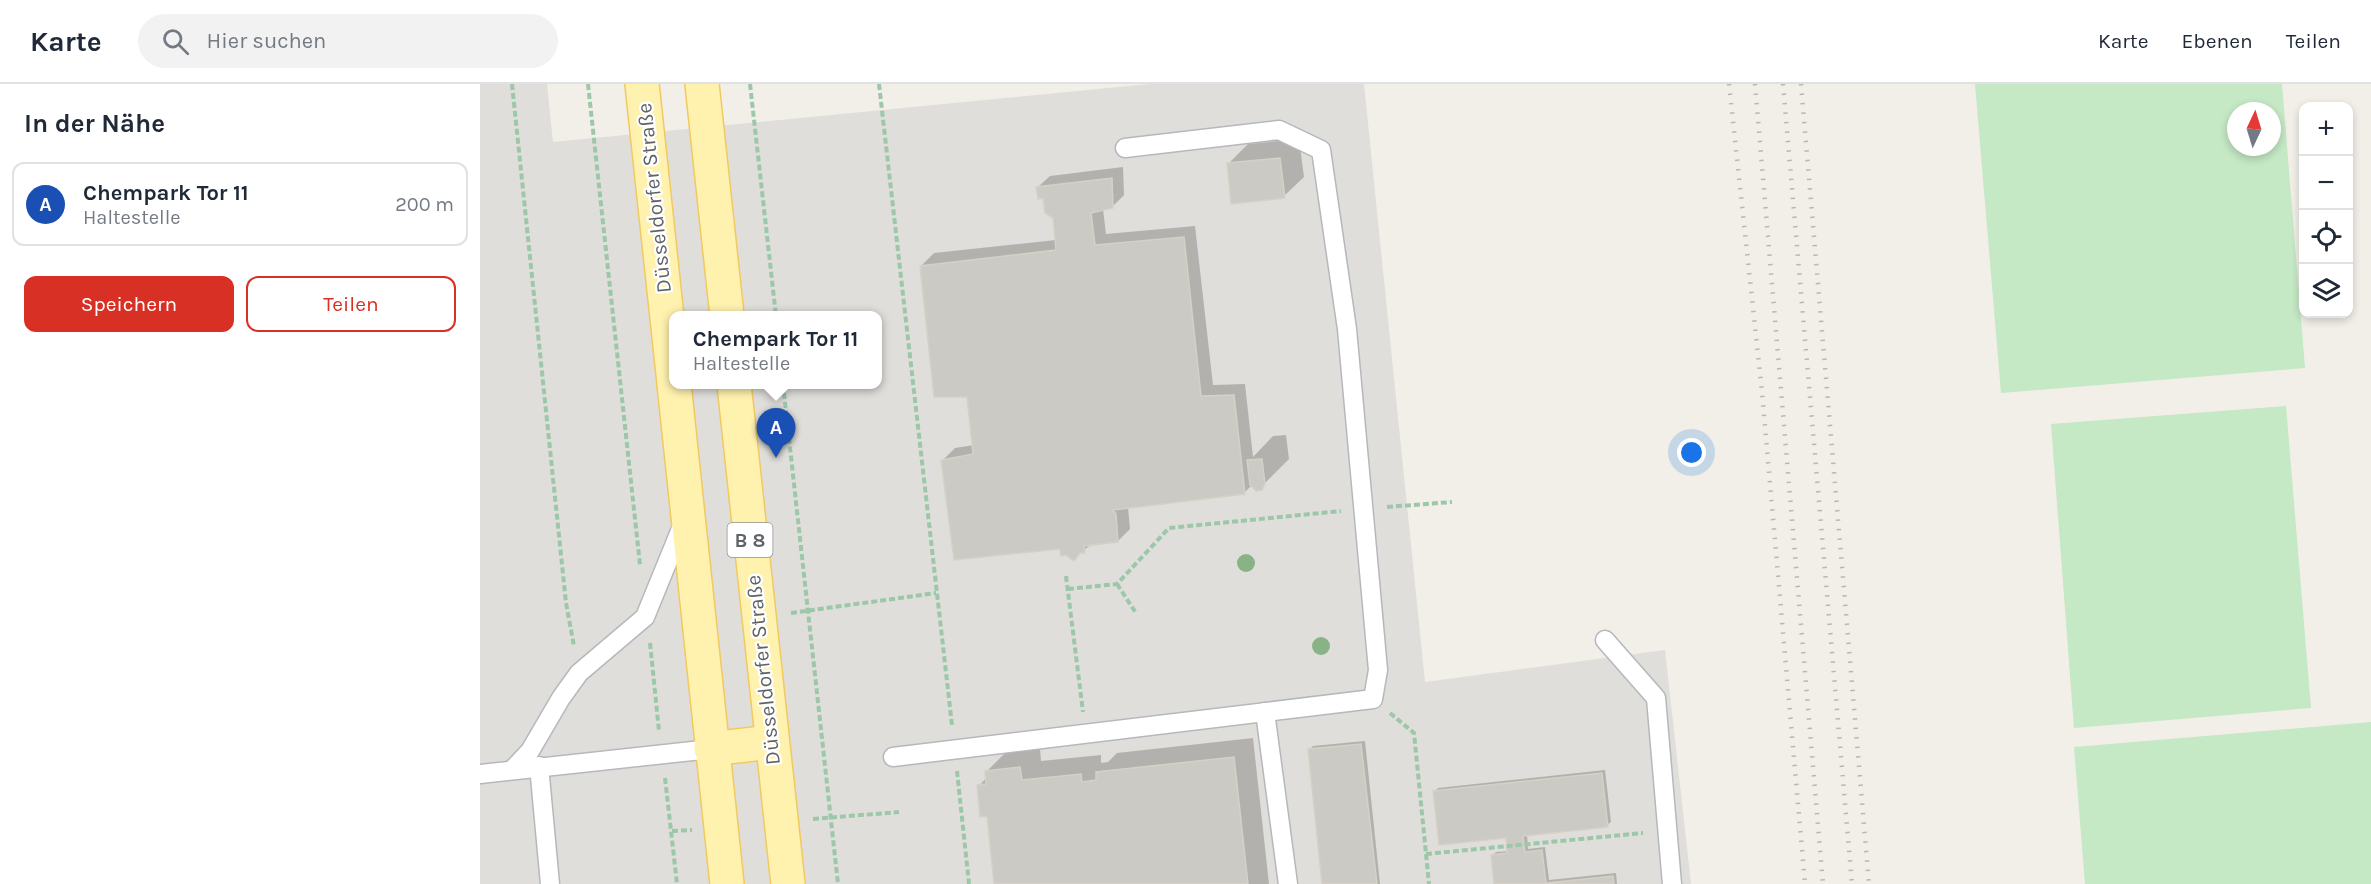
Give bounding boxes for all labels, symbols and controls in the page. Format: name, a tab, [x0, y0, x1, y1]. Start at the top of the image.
search box	[138, 14, 558, 68]
text: Karte	[30, 25, 102, 58]
icon: search	[159, 25, 192, 58]
text: Hier suchen	[207, 28, 326, 54]
text: Karte	[2098, 29, 2149, 53]
text: Ebenen	[2182, 29, 2253, 53]
text: Teilen	[2286, 29, 2341, 53]
street label: Düsseldorfer Straße	[632, 102, 676, 294]
north arrow	[2227, 102, 2281, 156]
map controls	[2299, 102, 2353, 318]
button: +	[2299, 102, 2353, 156]
text: In der Nähe	[24, 108, 165, 139]
button: −	[2299, 156, 2353, 210]
text: Chempark Tor 11	[83, 180, 249, 206]
text: A	[39, 193, 52, 216]
text: 200 m	[395, 193, 454, 216]
text: Haltestelle	[83, 206, 181, 229]
button: locate	[2299, 210, 2353, 264]
button: layers	[2299, 264, 2353, 318]
button: Speichern	[24, 276, 234, 332]
button: Teilen	[246, 276, 456, 332]
popup	[669, 311, 882, 389]
text: Chempark Tor 11	[693, 326, 858, 352]
text: Haltestelle	[693, 352, 790, 375]
pin: A	[756, 408, 796, 458]
your location	[1677, 438, 1706, 467]
road number: B 8	[728, 523, 772, 557]
street label: Düsseldorfer Straße	[741, 574, 785, 766]

